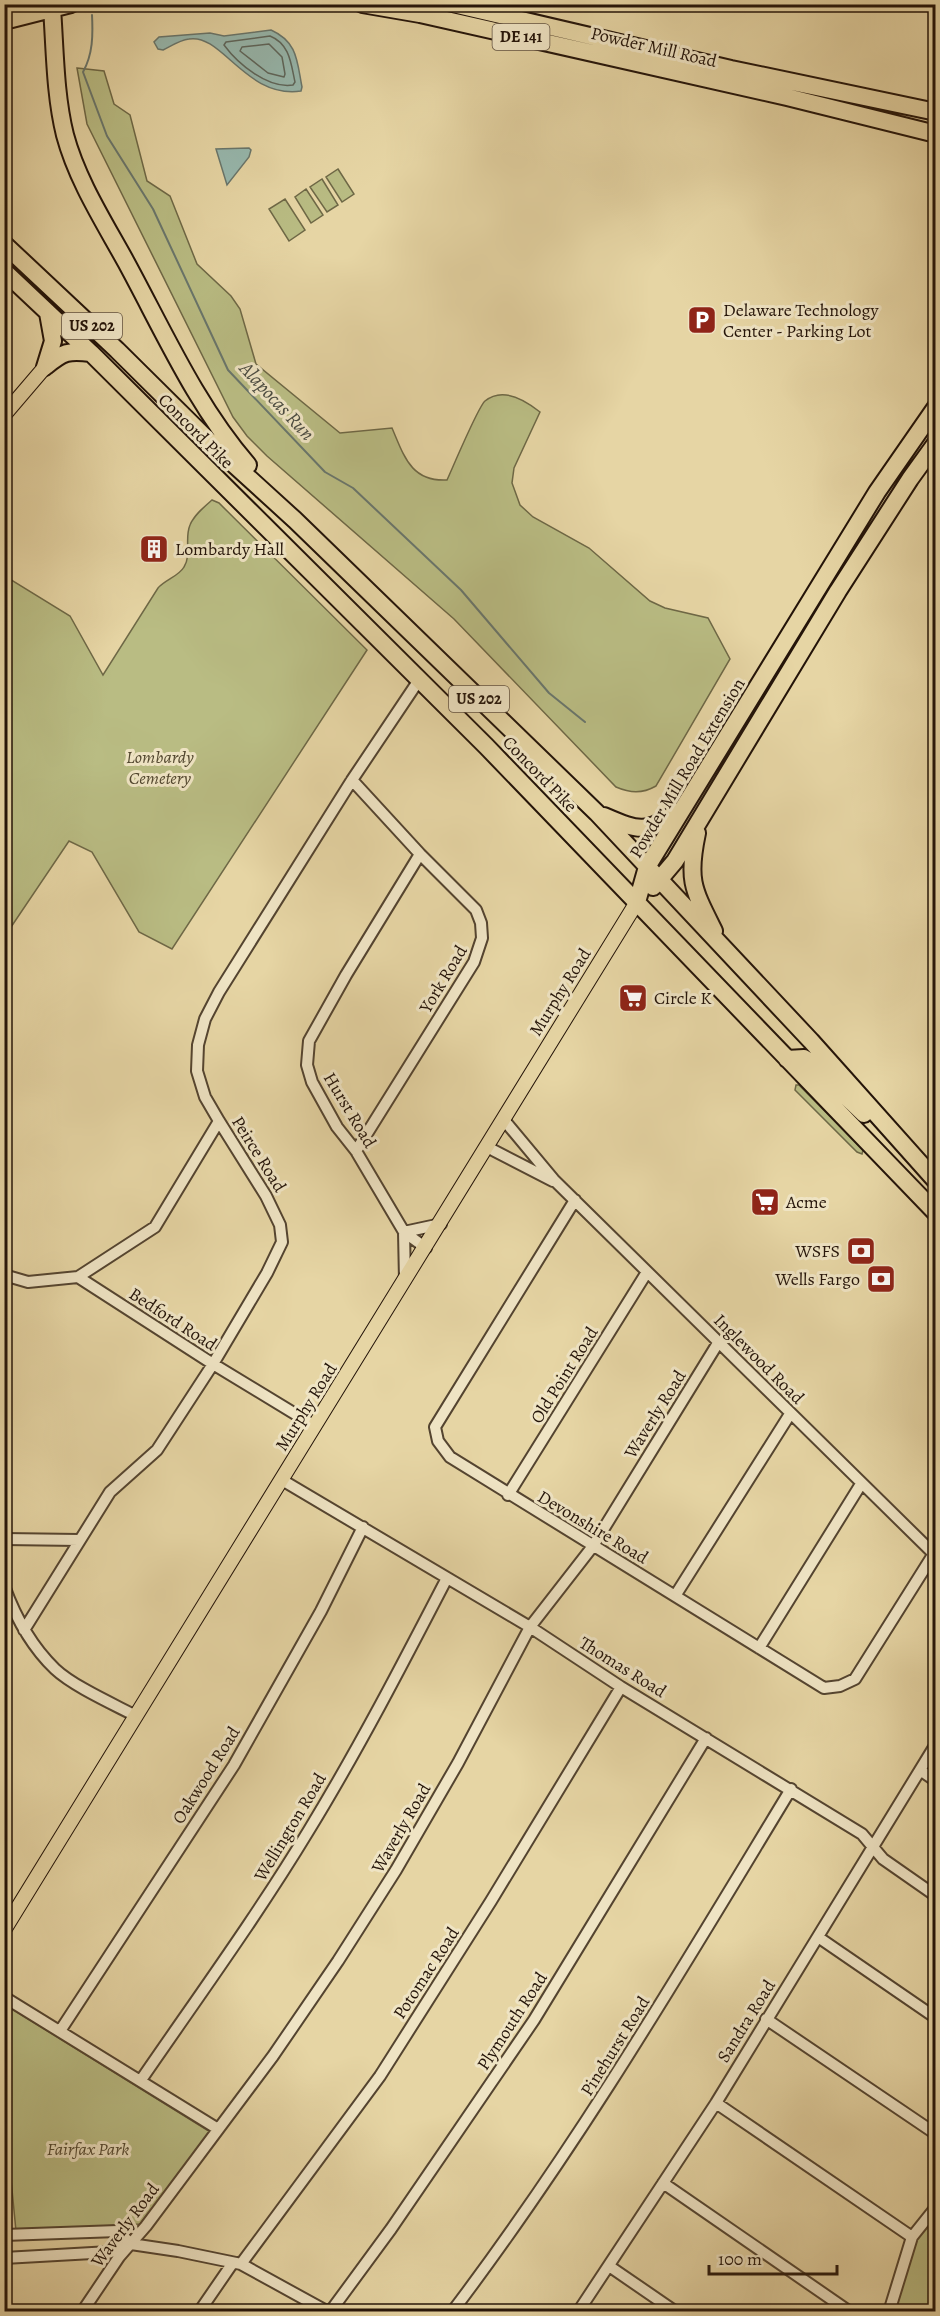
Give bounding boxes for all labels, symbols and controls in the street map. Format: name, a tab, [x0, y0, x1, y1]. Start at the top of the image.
street label: Powder Mill Road	[589, 21, 720, 73]
road number: DE 141	[492, 24, 550, 50]
place label: Delaware Technology Center - Parking Lot	[723, 298, 880, 343]
parking icon: Delaware Technology Center - Parking Lot	[686, 304, 718, 336]
road number: US 202	[62, 313, 122, 339]
water label: Alapocas Run	[233, 355, 321, 447]
street label: Concord Pike	[153, 388, 239, 474]
building icon: Lombardy Hall	[138, 533, 170, 565]
place label: Lombardy Hall	[175, 537, 285, 561]
street label: Powder Mill Road Extension	[624, 673, 750, 863]
road number: US 202	[449, 686, 509, 712]
street label: Concord Pike	[498, 731, 582, 817]
park label: Lombardy Cemetery	[126, 745, 194, 790]
street label: York Road	[413, 940, 473, 1018]
street label: Murphy Road	[523, 943, 597, 1040]
supermarket icon: Circle K	[617, 982, 649, 1014]
place label: Circle K	[654, 986, 712, 1010]
street label: Hurst Road	[318, 1068, 382, 1153]
street label: Peirce Road	[226, 1111, 292, 1197]
supermarket icon: Acme	[749, 1186, 781, 1218]
place label: Acme	[785, 1190, 827, 1214]
bank icon: WSFS	[845, 1235, 877, 1267]
place label: WSFS	[794, 1239, 840, 1263]
bank icon: Wells Fargo	[865, 1263, 897, 1295]
place label: Wells Fargo	[774, 1267, 860, 1291]
street label: Bedford Road	[124, 1282, 222, 1357]
street label: Inglewood Road	[709, 1309, 810, 1410]
street label: Old Point Road	[525, 1322, 604, 1428]
street label: Murphy Road	[269, 1358, 343, 1455]
street label: Waverly Road	[618, 1365, 692, 1463]
street label: Devonshire Road	[533, 1485, 653, 1570]
street label: Thomas Road	[575, 1631, 671, 1703]
street label: Oakwood Road	[166, 1721, 246, 1828]
street label: Wellington Road	[248, 1768, 332, 1886]
street label: Waverly Road	[365, 1779, 436, 1878]
street label: Potomac Road	[387, 1922, 465, 2024]
street label: Plymouth Road	[471, 1967, 553, 2075]
street label: Sandra Road	[711, 1975, 781, 2067]
street label: Pinehurst Road	[575, 1991, 655, 2100]
park label: Fairfax Park	[47, 2137, 129, 2161]
street label: Waverly Road	[85, 2178, 165, 2273]
scale bar	[709, 2238, 836, 2276]
text: 100 m	[718, 2247, 762, 2271]

